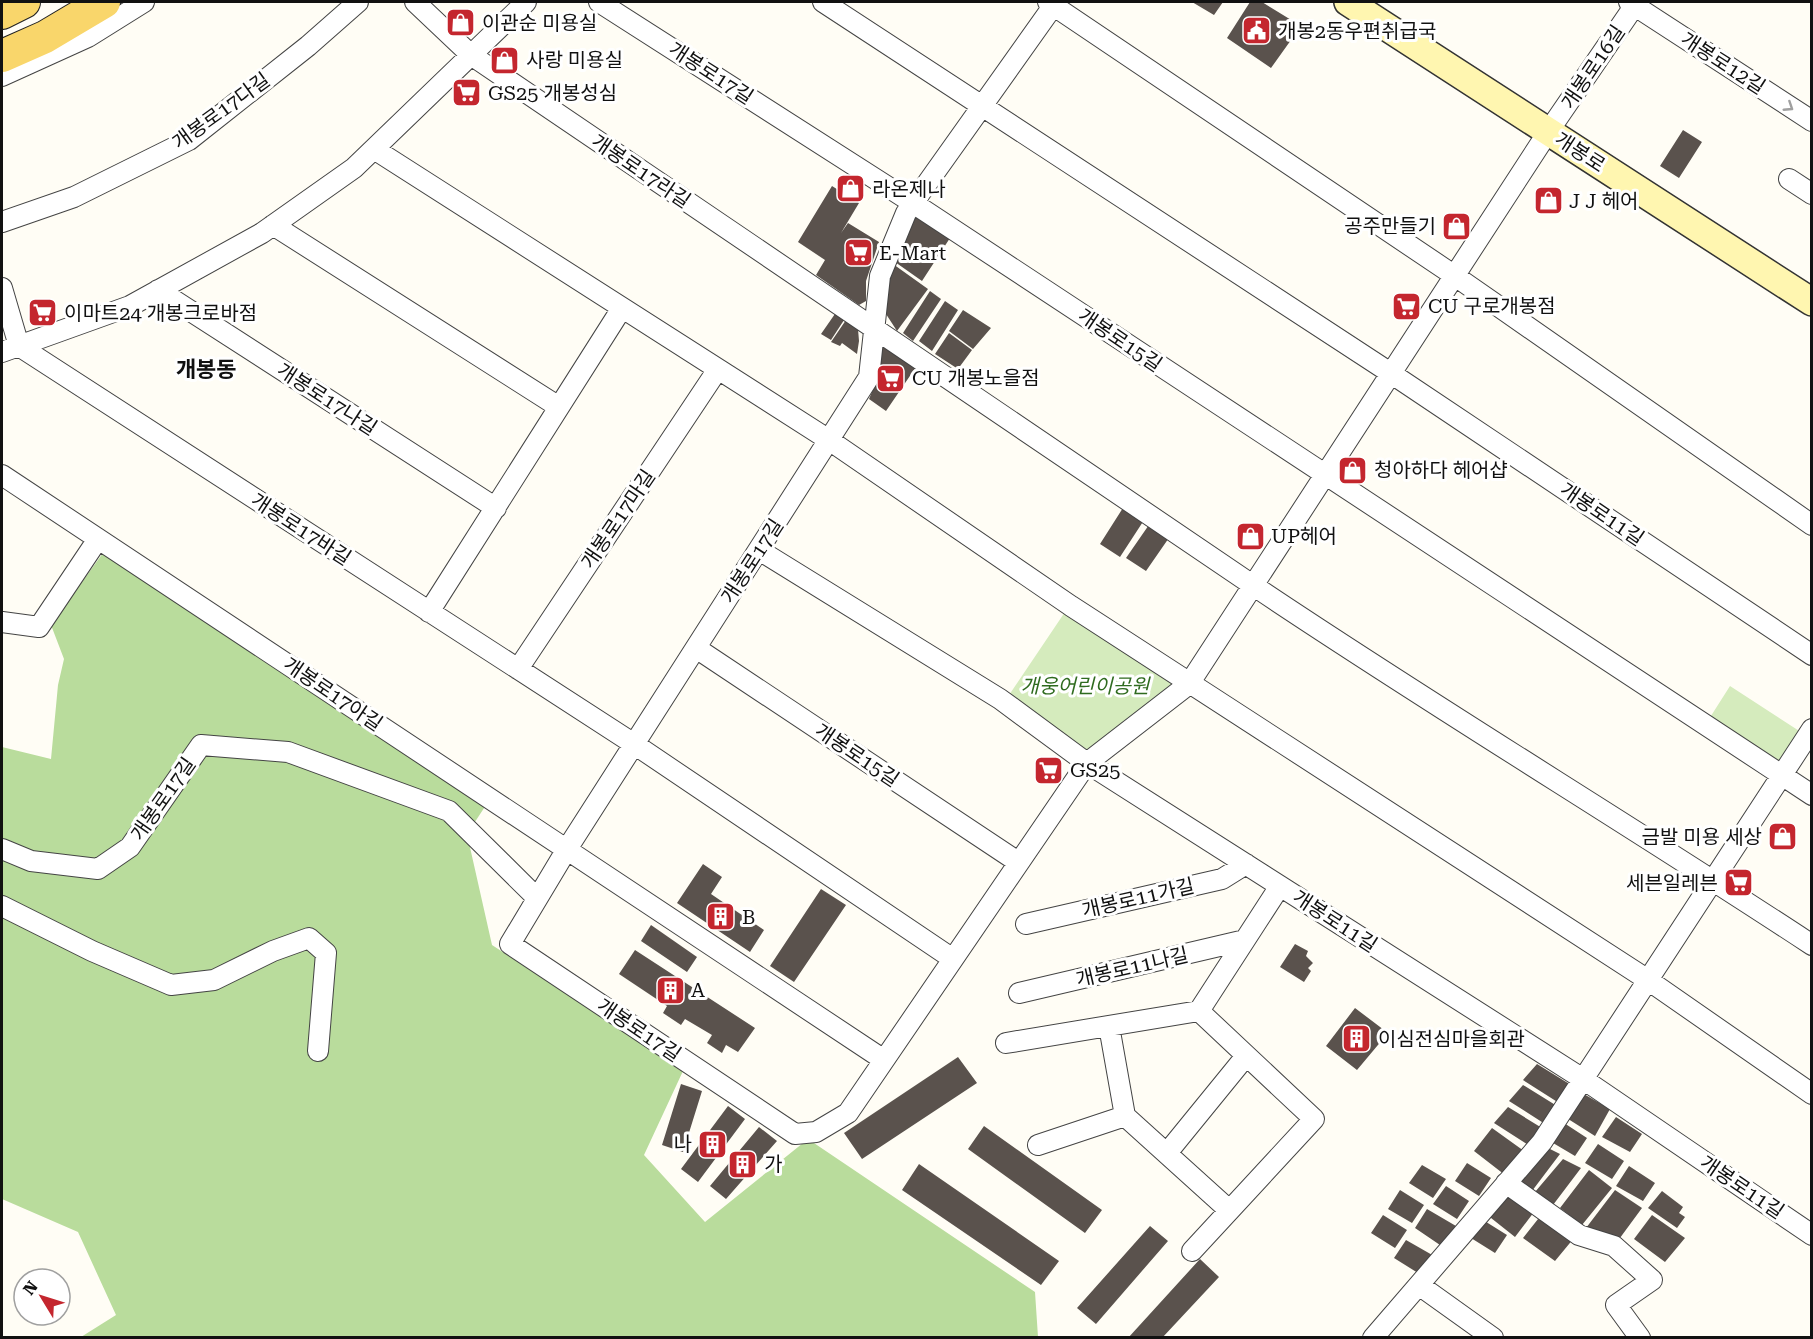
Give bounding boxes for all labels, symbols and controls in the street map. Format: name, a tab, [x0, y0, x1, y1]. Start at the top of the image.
shop icon: 이관순 미용실	[445, 7, 477, 39]
place label: 이관순 미용실	[482, 11, 597, 35]
public building icon: 개봉2동우편취급국	[1241, 15, 1273, 47]
place label: 개봉2동우편취급국	[1278, 19, 1436, 43]
street label: 개봉로16길	[1556, 20, 1630, 114]
street label: 개봉로12길	[1676, 27, 1770, 99]
street label: 개봉로17길	[664, 37, 758, 109]
shop icon: 사랑 미용실	[489, 44, 521, 76]
place label: 사랑 미용실	[526, 48, 623, 72]
street label: 개봉로17다길	[168, 68, 274, 154]
supermarket icon: GS25 개봉성심	[451, 77, 483, 109]
place label: GS25 개봉성심	[488, 81, 617, 105]
one-way arrow	[1783, 99, 1793, 111]
street label: 개봉로	[1550, 127, 1610, 177]
street label: 개봉로17라길	[587, 129, 695, 213]
shop icon: 라온제나	[835, 173, 867, 205]
place label: 라온제나	[872, 177, 946, 201]
shop icon: J J 헤어	[1532, 185, 1564, 217]
place label: J J 헤어	[1569, 189, 1639, 213]
shop icon: 공주만들기	[1441, 210, 1473, 242]
place label: 공주만들기	[1344, 214, 1436, 238]
supermarket icon: E-Mart	[842, 237, 874, 269]
place label: E-Mart	[879, 241, 947, 265]
supermarket icon: CU 구로개봉점	[1391, 290, 1423, 322]
place label: CU 구로개봉점	[1428, 294, 1556, 318]
supermarket icon: 이마트24 개봉크로바점	[27, 297, 59, 329]
place label: 이마트24 개봉크로바점	[64, 301, 257, 325]
street label: 개봉로15길	[1073, 303, 1167, 377]
district label: 개봉동	[176, 357, 236, 382]
street label: 개봉로17나길	[272, 358, 382, 440]
supermarket icon: CU 개봉노을점	[875, 362, 907, 394]
place label: CU 개봉노을점	[912, 366, 1040, 390]
shop icon: 청아하다 헤어샵	[1337, 454, 1369, 486]
place label: 청아하다 헤어샵	[1374, 458, 1508, 482]
street label: 개봉로17마길	[576, 465, 660, 573]
street label: 개봉로11길	[1555, 477, 1649, 551]
street label: 개봉로17바길	[246, 488, 356, 570]
street label: 개봉로17길	[716, 514, 788, 608]
shop icon: UP헤어	[1234, 520, 1266, 552]
place label: UP헤어	[1271, 524, 1337, 548]
street label: 개봉로17아길	[279, 652, 387, 736]
park label: 개웅어린이공원	[1021, 674, 1151, 698]
street label: 개봉로15길	[810, 718, 904, 792]
street label: 개봉로17길	[126, 753, 200, 845]
supermarket icon: GS25	[1033, 754, 1065, 786]
place label: GS25	[1070, 758, 1120, 782]
shop icon: 금발 미용 세상	[1767, 821, 1799, 853]
place label: 금발 미용 세상	[1641, 825, 1762, 849]
supermarket icon: 세븐일레븐	[1723, 867, 1755, 899]
place label: 세븐일레븐	[1626, 871, 1718, 895]
street label: 개봉로11가길	[1080, 873, 1196, 923]
street label: 개봉로11길	[1288, 885, 1382, 957]
building icon: B	[705, 901, 737, 933]
place label: B	[742, 905, 755, 929]
street label: 개봉로11나길	[1074, 942, 1190, 992]
building icon: A	[654, 974, 686, 1006]
place label: A	[691, 978, 705, 1002]
street label: 개봉로17길	[592, 993, 686, 1067]
building icon: 이심전심마을회관	[1341, 1023, 1373, 1055]
place label: 이심전심마을회관	[1378, 1027, 1525, 1051]
building icon: 나	[697, 1128, 729, 1160]
place label: 나	[674, 1132, 692, 1156]
building icon: 가	[727, 1148, 759, 1180]
street label: 개봉로11길	[1695, 1150, 1789, 1224]
place label: 가	[764, 1152, 782, 1176]
north arrow	[12, 1267, 72, 1327]
text: N	[19, 1277, 42, 1299]

